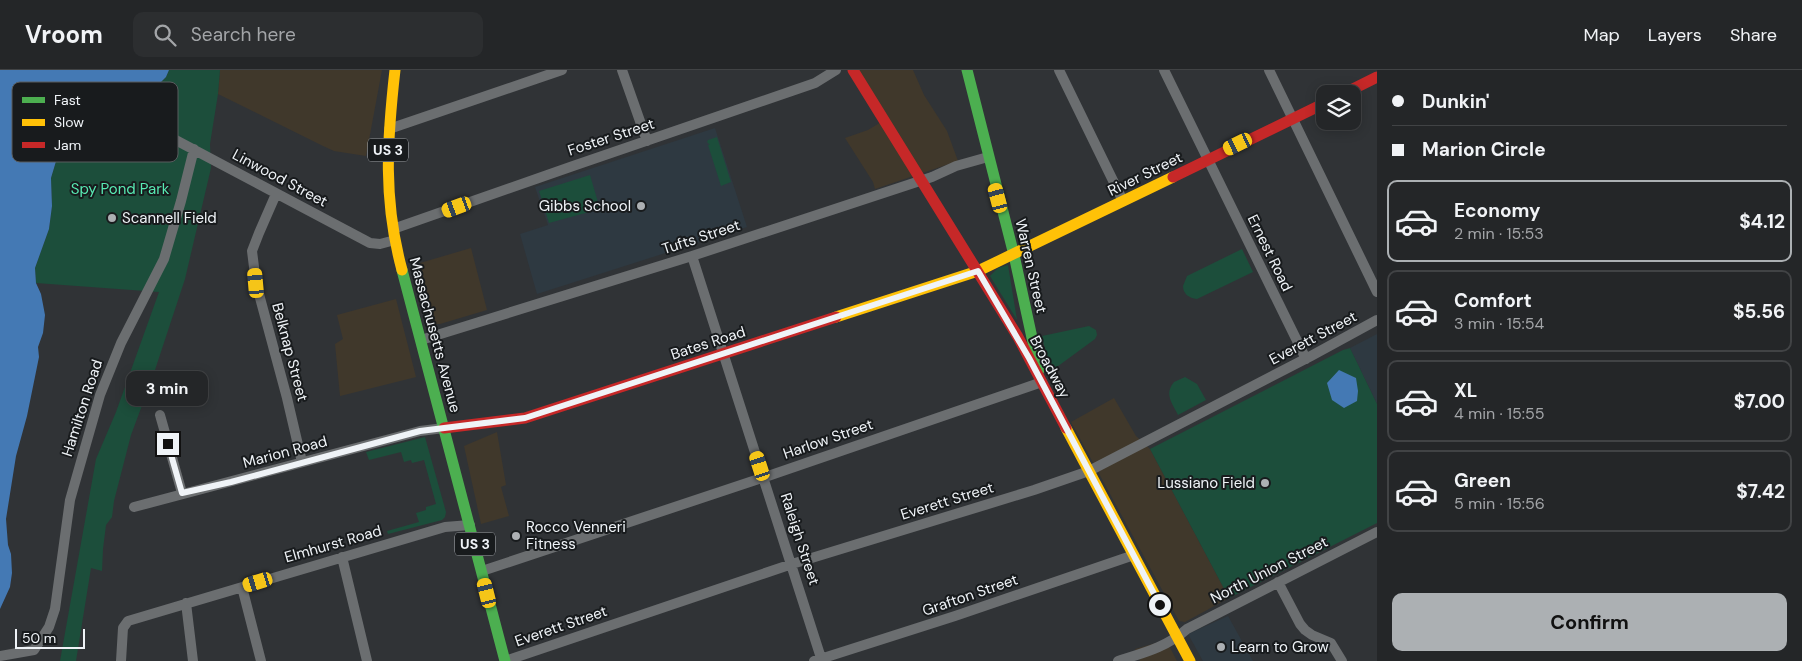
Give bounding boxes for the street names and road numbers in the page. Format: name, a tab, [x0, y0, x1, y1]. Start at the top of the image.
street label: Foster Street	[565, 114, 657, 160]
road number: US 3	[368, 138, 408, 162]
street label: Linwood Street	[229, 145, 331, 212]
street label: River Street	[1104, 147, 1186, 201]
street label: Ernest Road	[1243, 211, 1297, 295]
street label: Tufts Street	[659, 215, 743, 259]
street label: Warren Street	[1010, 217, 1052, 315]
street label: Massachusetts Avenue	[405, 255, 465, 415]
street label: Belknap Street	[267, 301, 313, 404]
street label: Everett Street	[1266, 307, 1360, 369]
street label: Bates Road	[668, 321, 748, 365]
street label: Broadway	[1025, 332, 1075, 402]
street label: Hamilton Road	[57, 357, 107, 459]
street label: Harlow Street	[780, 414, 876, 464]
street label: Marion Road	[241, 431, 329, 473]
street label: Everett Street	[898, 477, 996, 525]
street label: Raleigh Street	[776, 490, 824, 588]
street label: Elmhurst Road	[282, 521, 384, 567]
road number: US 3	[455, 532, 495, 556]
street label: North Union Street	[1207, 532, 1331, 608]
street label: Grafton Street	[920, 569, 1021, 621]
street label: Everett Street	[512, 601, 610, 651]

